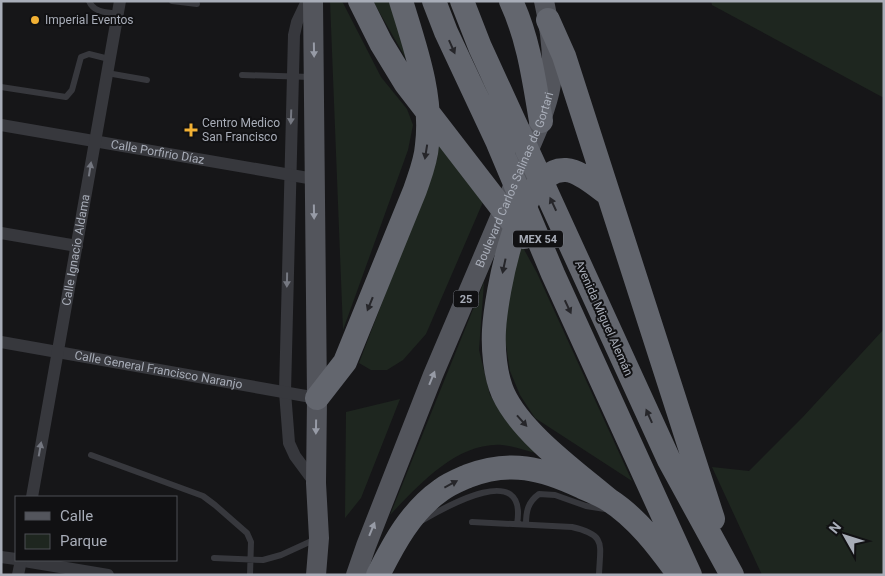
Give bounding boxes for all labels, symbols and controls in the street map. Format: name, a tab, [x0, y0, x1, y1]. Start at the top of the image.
place label: Imperial Eventos	[45, 13, 134, 27]
marker: Imperial Eventos	[29, 14, 41, 26]
one-way arrow	[448, 40, 456, 54]
one-way arrow	[310, 42, 318, 58]
street label: Boulevard Carlos Salinas de Gortari	[473, 91, 556, 270]
one-way arrow	[286, 110, 294, 126]
place label: Centro Medico San Francisco	[202, 116, 280, 144]
marker: Centro Medico San Francisco	[184, 123, 198, 137]
street label: Calle Porfirio Díaz	[110, 137, 206, 167]
one-way arrow	[422, 144, 430, 160]
one-way arrow	[86, 160, 94, 176]
street label: Calle Ignacio Aldama	[59, 193, 93, 307]
one-way arrow	[548, 197, 556, 211]
one-way arrow	[310, 205, 318, 221]
road number: MEX 54	[513, 230, 563, 248]
street label: Avenida Miguel Alemán	[572, 258, 636, 378]
one-way arrow	[500, 259, 508, 274]
one-way arrow	[283, 272, 291, 288]
road number: 25	[454, 290, 478, 308]
one-way arrow	[366, 297, 374, 312]
one-way arrow	[564, 300, 572, 314]
street label: Calle General Francisco Naranjo	[74, 348, 244, 392]
one-way arrow	[429, 371, 437, 385]
one-way arrow	[645, 409, 653, 423]
one-way arrow	[516, 415, 527, 428]
one-way arrow	[312, 420, 320, 436]
one-way arrow	[37, 441, 45, 457]
one-way arrow	[444, 480, 459, 488]
legend	[15, 496, 178, 561]
text: Calle	[60, 507, 93, 525]
north arrow	[820, 511, 870, 561]
text: N	[826, 519, 844, 537]
one-way arrow	[369, 522, 377, 536]
text: Parque	[60, 532, 107, 550]

